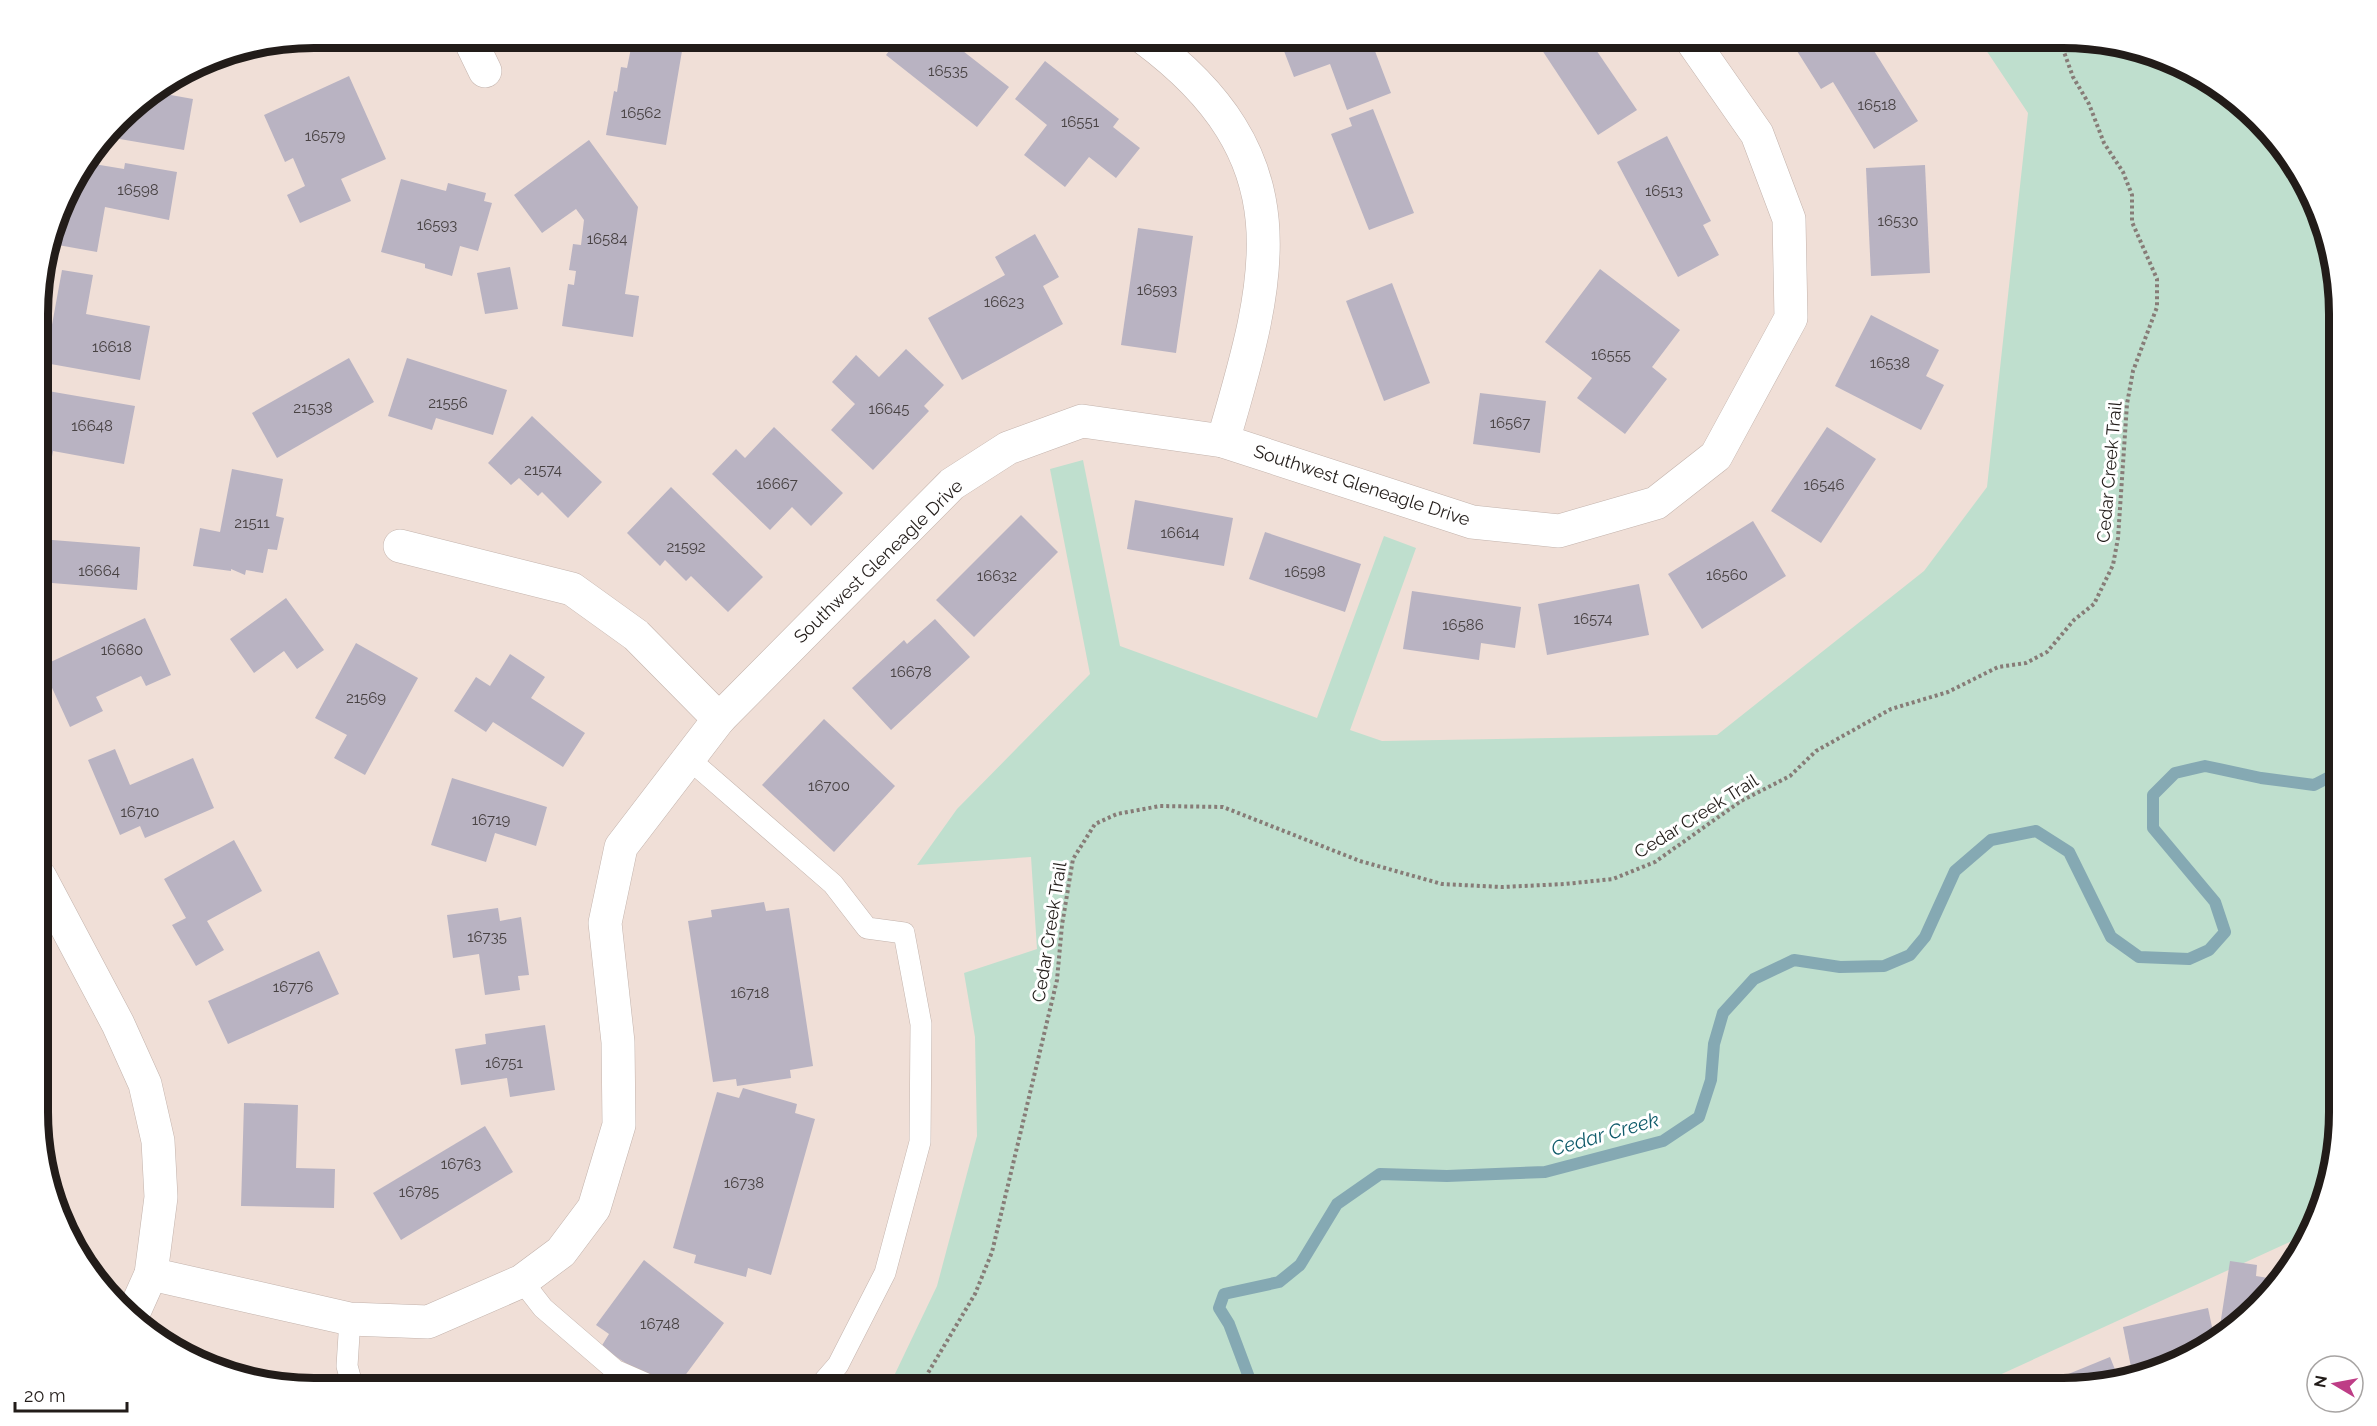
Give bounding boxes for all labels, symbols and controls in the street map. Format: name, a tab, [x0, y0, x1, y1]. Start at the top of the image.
house number: 16535	[928, 62, 968, 80]
house number: 16518	[1858, 96, 1897, 114]
house number: 16562	[621, 104, 661, 122]
house number: 16551	[1061, 113, 1100, 131]
house number: 16579	[305, 127, 345, 145]
house number: 16598	[117, 181, 159, 199]
house number: 16513	[1645, 182, 1683, 200]
house number: 16530	[1878, 212, 1918, 230]
house number: 16593	[417, 216, 457, 234]
house number: 16584	[587, 230, 627, 248]
house number: 16593	[1137, 281, 1177, 299]
house number: 16623	[984, 293, 1024, 311]
house number: 16618	[92, 338, 132, 356]
house number: 16555	[1591, 346, 1631, 364]
house number: 16538	[1870, 354, 1910, 372]
house number: 21556	[428, 394, 468, 412]
house number: 21538	[293, 399, 333, 417]
house number: 16645	[869, 400, 909, 418]
street label: Cedar Creek Trail	[2092, 400, 2126, 544]
house number: 16567	[1490, 414, 1530, 432]
house number: 16648	[71, 417, 113, 435]
street label: Southwest Gleneagle Drive	[1251, 440, 1473, 530]
house number: 21574	[524, 461, 562, 479]
house number: 16667	[756, 475, 798, 493]
street label: Southwest Gleneagle Drive	[789, 475, 967, 647]
house number: 16546	[1804, 476, 1844, 494]
house number: 21511	[234, 514, 270, 532]
house number: 16614	[1160, 524, 1200, 542]
house number: 21592	[666, 538, 706, 556]
house number: 16664	[78, 562, 120, 580]
house number: 16598	[1284, 563, 1326, 581]
house number: 16560	[1706, 566, 1748, 584]
house number: 16632	[977, 567, 1017, 585]
house number: 16574	[1573, 610, 1613, 628]
house number: 16586	[1442, 616, 1484, 634]
house number: 16680	[101, 641, 143, 659]
house number: 16678	[890, 663, 932, 681]
house number: 21569	[346, 689, 386, 707]
street label: Cedar Creek Trail	[1630, 769, 1762, 862]
house number: 16700	[808, 777, 850, 795]
house number: 16710	[120, 803, 160, 821]
house number: 16719	[472, 811, 511, 829]
street label: Cedar Creek Trail	[1028, 860, 1070, 1004]
house number: 16735	[467, 928, 507, 946]
house number: 16776	[273, 978, 313, 996]
house number: 16718	[731, 984, 770, 1002]
house number: 16751	[485, 1054, 524, 1072]
water label: Cedar Creek	[1548, 1107, 1662, 1161]
house number: 16763	[441, 1155, 481, 1173]
house number: 16738	[724, 1174, 764, 1192]
house number: 16785	[399, 1183, 439, 1201]
house number: 16748	[640, 1315, 680, 1333]
north arrow	[2305, 1354, 2365, 1414]
text: N	[2310, 1374, 2331, 1389]
scale bar	[15, 1375, 128, 1413]
text: 20 m	[24, 1385, 66, 1406]

